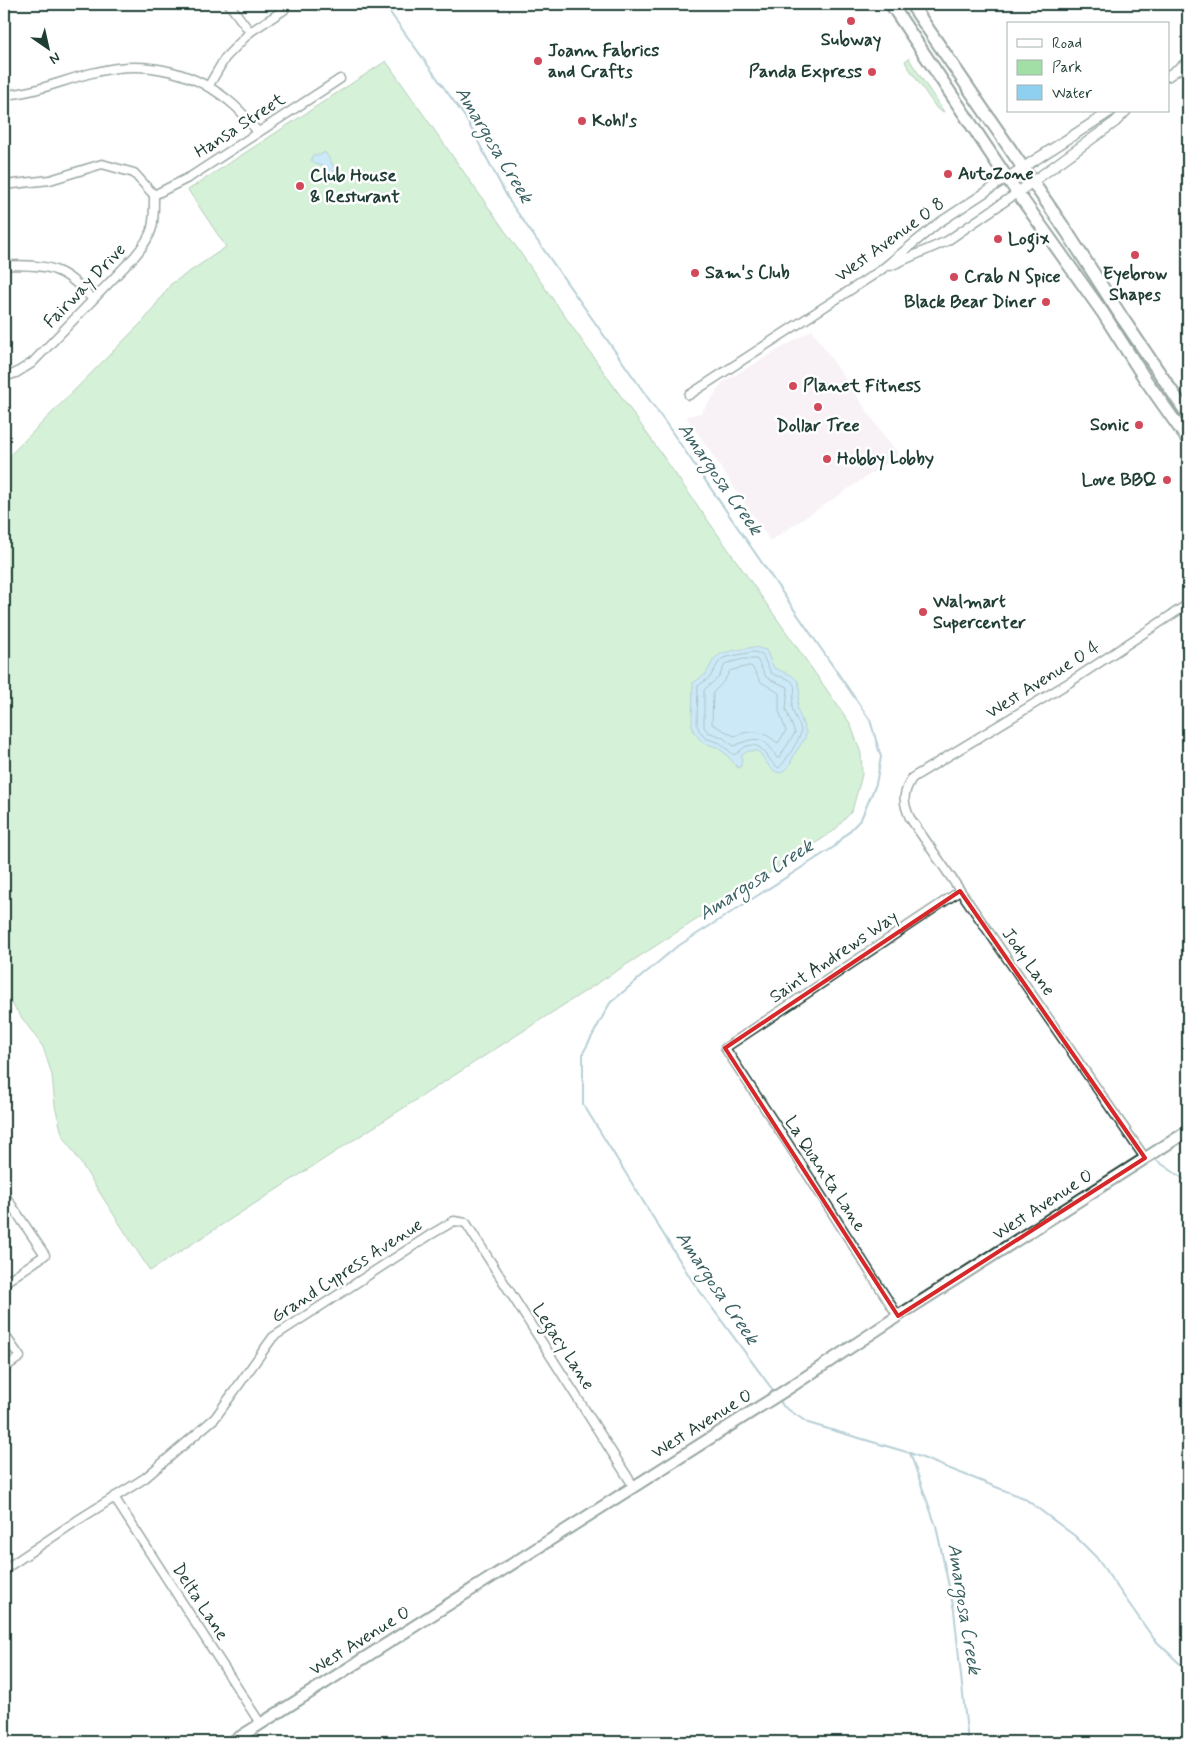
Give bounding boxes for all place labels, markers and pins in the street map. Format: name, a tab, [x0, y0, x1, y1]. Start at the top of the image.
marker: Subway	[845, 15, 857, 27]
place label: Subway	[821, 28, 881, 52]
place label: Joann Fabrics and Crafts	[548, 39, 659, 84]
marker: Joann Fabrics and Crafts	[532, 55, 544, 67]
place label: Panda Express	[749, 60, 862, 84]
marker: Panda Express	[866, 66, 878, 78]
place label: Kohl's	[592, 109, 637, 133]
marker: Kohl's	[576, 115, 588, 127]
place label: AutoZone	[958, 162, 1034, 186]
place label: Club House & Resturant	[310, 164, 400, 209]
marker: AutoZone	[942, 168, 954, 180]
marker: Club House & Resturant	[294, 180, 306, 192]
place label: Logix	[1008, 227, 1049, 253]
marker: Logix	[992, 233, 1004, 245]
marker: Eyebrow Shapes	[1129, 249, 1141, 261]
place label: Sam's Club	[705, 261, 790, 285]
place label: Eyebrow Shapes	[1103, 262, 1168, 307]
place label: Crab N Spice	[964, 265, 1061, 289]
marker: Sam's Club	[689, 267, 701, 279]
marker: Crab N Spice	[948, 271, 960, 283]
place label: Black Bear Diner	[904, 290, 1037, 314]
marker: Black Bear Diner	[1040, 296, 1052, 308]
place label: Planet Fitness	[803, 374, 921, 398]
marker: Planet Fitness	[787, 380, 799, 392]
marker: Dollar Tree	[812, 401, 824, 413]
place label: Sonic	[1090, 413, 1129, 437]
place label: Dollar Tree	[776, 414, 860, 438]
marker: Sonic	[1133, 419, 1145, 431]
place label: Hobby Lobby	[837, 447, 934, 471]
marker: Hobby Lobby	[821, 453, 833, 465]
place label: Love BBQ	[1081, 468, 1157, 492]
marker: Love BBQ	[1161, 474, 1173, 486]
place label: Walmart Supercenter	[932, 590, 1026, 635]
marker: Walmart Supercenter	[917, 606, 929, 618]

